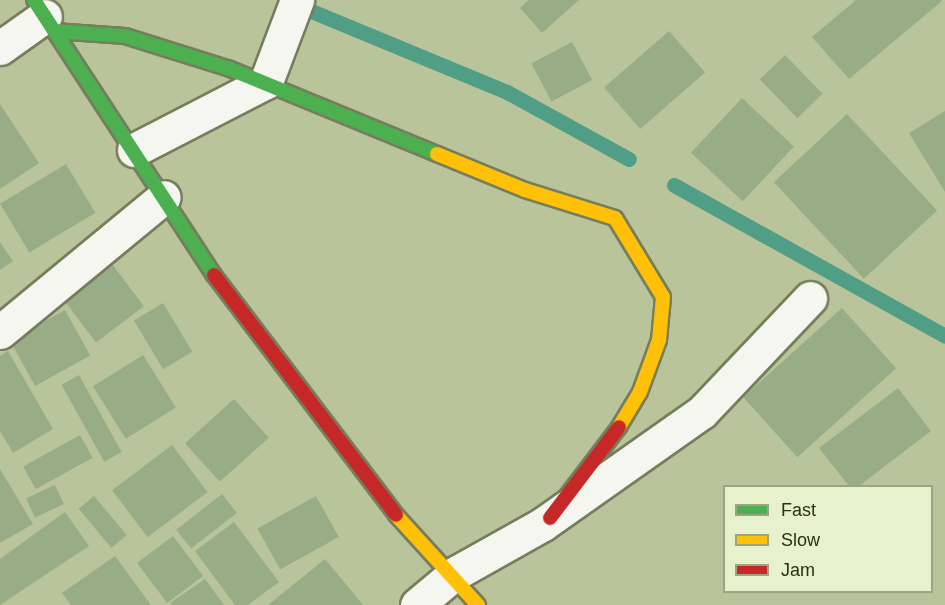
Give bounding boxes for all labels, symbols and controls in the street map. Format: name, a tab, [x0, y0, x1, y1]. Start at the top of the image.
legend	[723, 485, 933, 593]
text: Fast	[781, 500, 816, 520]
text: Slow	[781, 530, 820, 550]
text: Jam	[781, 560, 815, 580]

